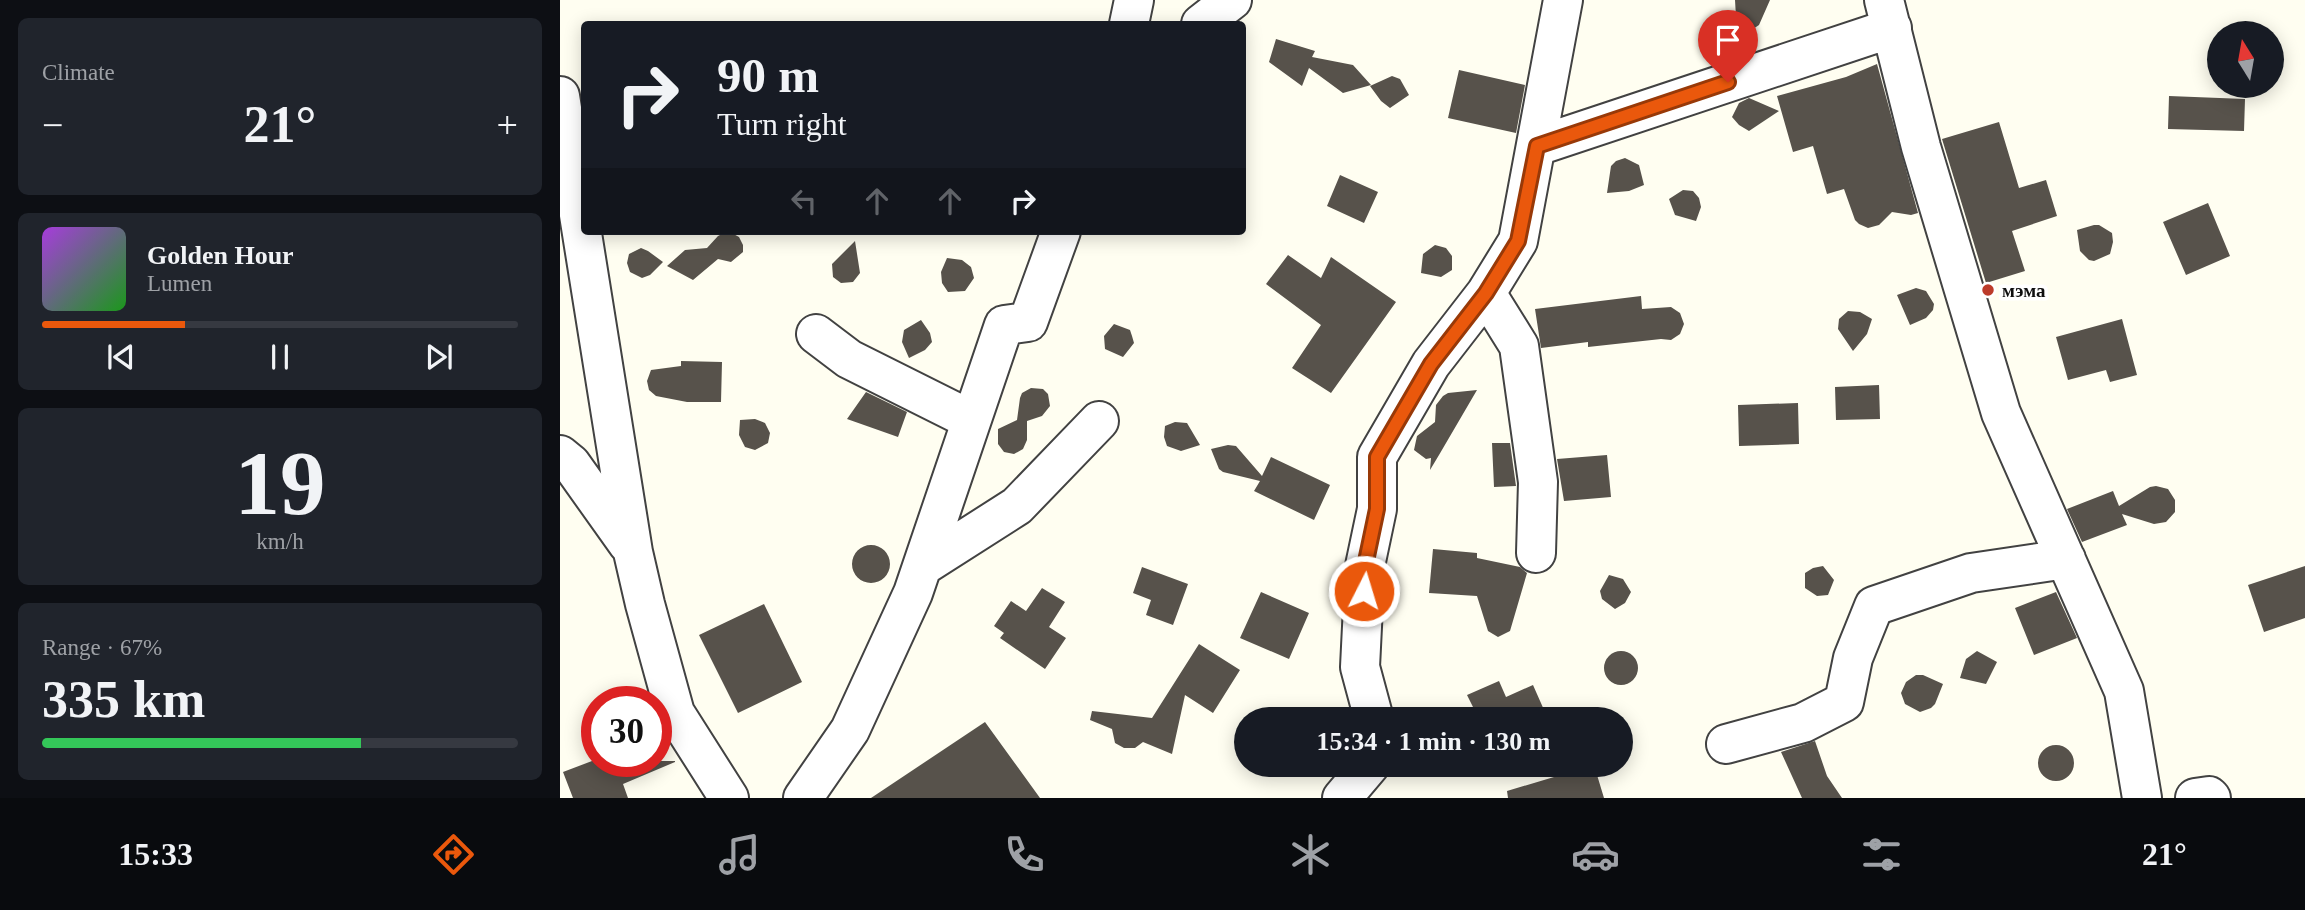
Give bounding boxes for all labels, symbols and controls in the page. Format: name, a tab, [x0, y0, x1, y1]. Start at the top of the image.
pin	[1698, 10, 1758, 82]
icon: arrive	[1709, 21, 1747, 59]
north arrow	[2207, 21, 2284, 98]
map controls	[2207, 21, 2284, 98]
text: 90 m	[717, 48, 819, 103]
icon: right	[602, 49, 693, 140]
text: Climate	[42, 60, 115, 85]
text: 21°	[244, 96, 316, 153]
text: −	[42, 104, 63, 146]
text: +	[497, 104, 518, 146]
text: Turn right	[717, 106, 847, 142]
icon: left	[785, 182, 823, 220]
icon: ahead	[858, 182, 896, 220]
icon: ahead	[931, 182, 969, 220]
icon: right	[1004, 182, 1042, 220]
text: Golden Hour	[147, 241, 294, 270]
text: Lumen	[147, 271, 212, 296]
place label: мэма	[2002, 280, 2046, 301]
marker: мэма	[1980, 282, 1996, 298]
icon: previous	[102, 338, 140, 376]
icon: pause	[261, 338, 299, 376]
icon: next	[420, 338, 458, 376]
text: 19	[235, 433, 326, 534]
text: km/h	[256, 529, 304, 554]
position arrow	[1327, 554, 1401, 628]
text: Range · 67%	[42, 635, 162, 660]
text: 335 km	[42, 671, 205, 728]
speed limit sign: 30	[581, 686, 672, 777]
text: 15:34 · 1 min · 130 m	[1317, 727, 1551, 756]
icon: directions	[429, 830, 478, 879]
icon: music	[715, 830, 764, 879]
icon: phone	[1000, 830, 1049, 879]
icon: climate	[1286, 830, 1335, 879]
icon: car	[1571, 830, 1620, 879]
icon: filters	[1857, 830, 1906, 879]
text: 15:33	[118, 836, 193, 872]
text: 21°	[2142, 836, 2187, 872]

